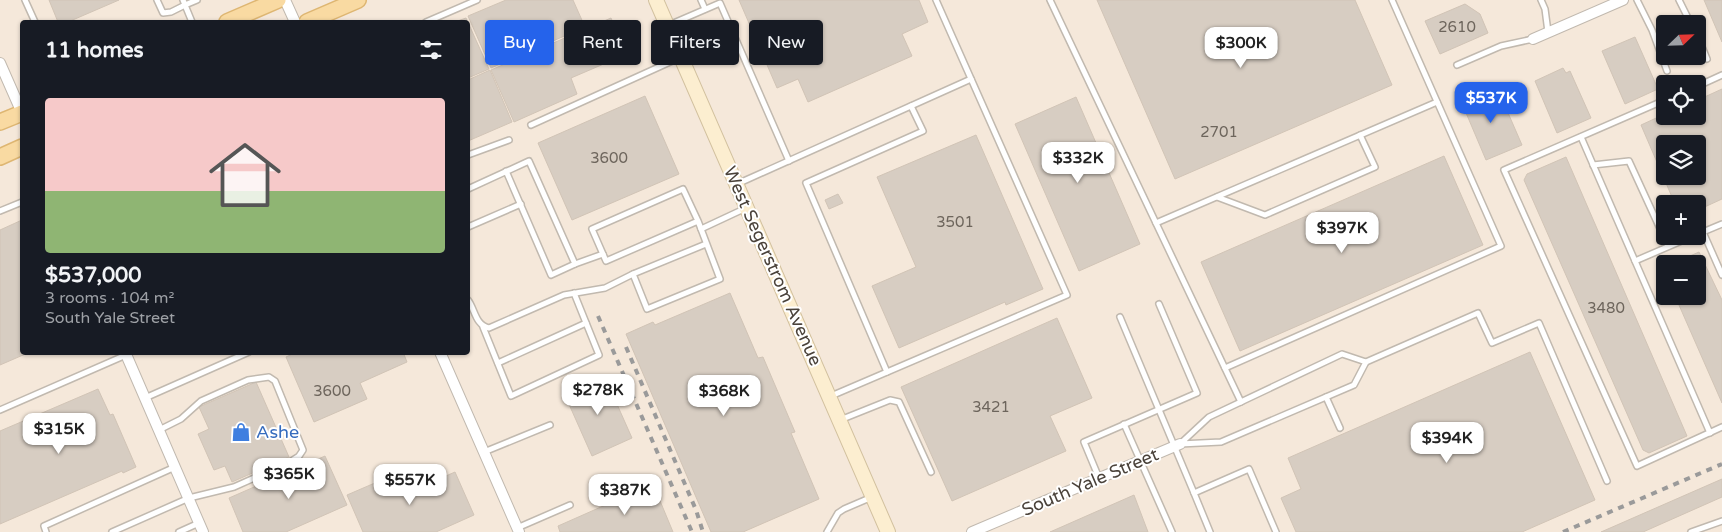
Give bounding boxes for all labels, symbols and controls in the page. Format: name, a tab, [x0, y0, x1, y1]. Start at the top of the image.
north arrow	[1656, 15, 1706, 65]
map controls	[1656, 15, 1706, 305]
house number: 2610	[1438, 18, 1476, 36]
chip: Buy	[485, 20, 554, 65]
chip: Rent	[564, 20, 641, 65]
chip: Filters	[651, 20, 739, 65]
chip: New	[749, 20, 823, 65]
pin: $300K	[1206, 27, 1276, 69]
text: $300K	[1216, 33, 1266, 53]
icon: filters	[417, 36, 445, 64]
text: 11 homes	[45, 38, 144, 63]
button: locate	[1656, 75, 1706, 125]
pin: $537K	[1456, 82, 1526, 124]
text: $537K	[1466, 88, 1516, 108]
house number: 2701	[1200, 123, 1238, 141]
icon: home	[200, 130, 290, 220]
button: layers	[1656, 135, 1706, 185]
pin: $332K	[1043, 142, 1113, 184]
text: $332K	[1053, 148, 1103, 168]
house number: 3600	[590, 149, 628, 167]
street label: West Segerstrom Avenue	[719, 163, 827, 369]
button: +	[1656, 195, 1706, 245]
pin: $397K	[1307, 212, 1377, 254]
house number: 3501	[936, 213, 974, 231]
text: $397K	[1317, 218, 1367, 238]
button: −	[1656, 255, 1706, 305]
text: $537,000	[45, 263, 141, 288]
text: 3 rooms · 104 m²	[45, 288, 174, 308]
house number: 3480	[1587, 299, 1625, 317]
text: South Yale Street	[45, 308, 175, 328]
pin: $278K	[563, 374, 633, 416]
pin: $368K	[689, 374, 759, 417]
text: $278K	[573, 380, 623, 400]
text: $368K	[699, 381, 749, 401]
house number: 3600	[313, 382, 351, 400]
house number: 3421	[972, 398, 1010, 416]
pin: $315K	[24, 412, 94, 455]
text: $315K	[34, 419, 84, 439]
shop icon: Ashe	[230, 421, 252, 443]
place label: Ashe	[256, 421, 299, 443]
pin: $394K	[1412, 422, 1482, 464]
text: $394K	[1422, 428, 1472, 448]
street label: South Yale Street	[1018, 443, 1162, 521]
pin: $365K	[254, 458, 324, 500]
text: $365K	[264, 464, 314, 484]
pin: $557K	[375, 464, 445, 506]
text: $557K	[385, 470, 435, 490]
pin: $387K	[590, 474, 660, 516]
text: $387K	[600, 480, 650, 500]

